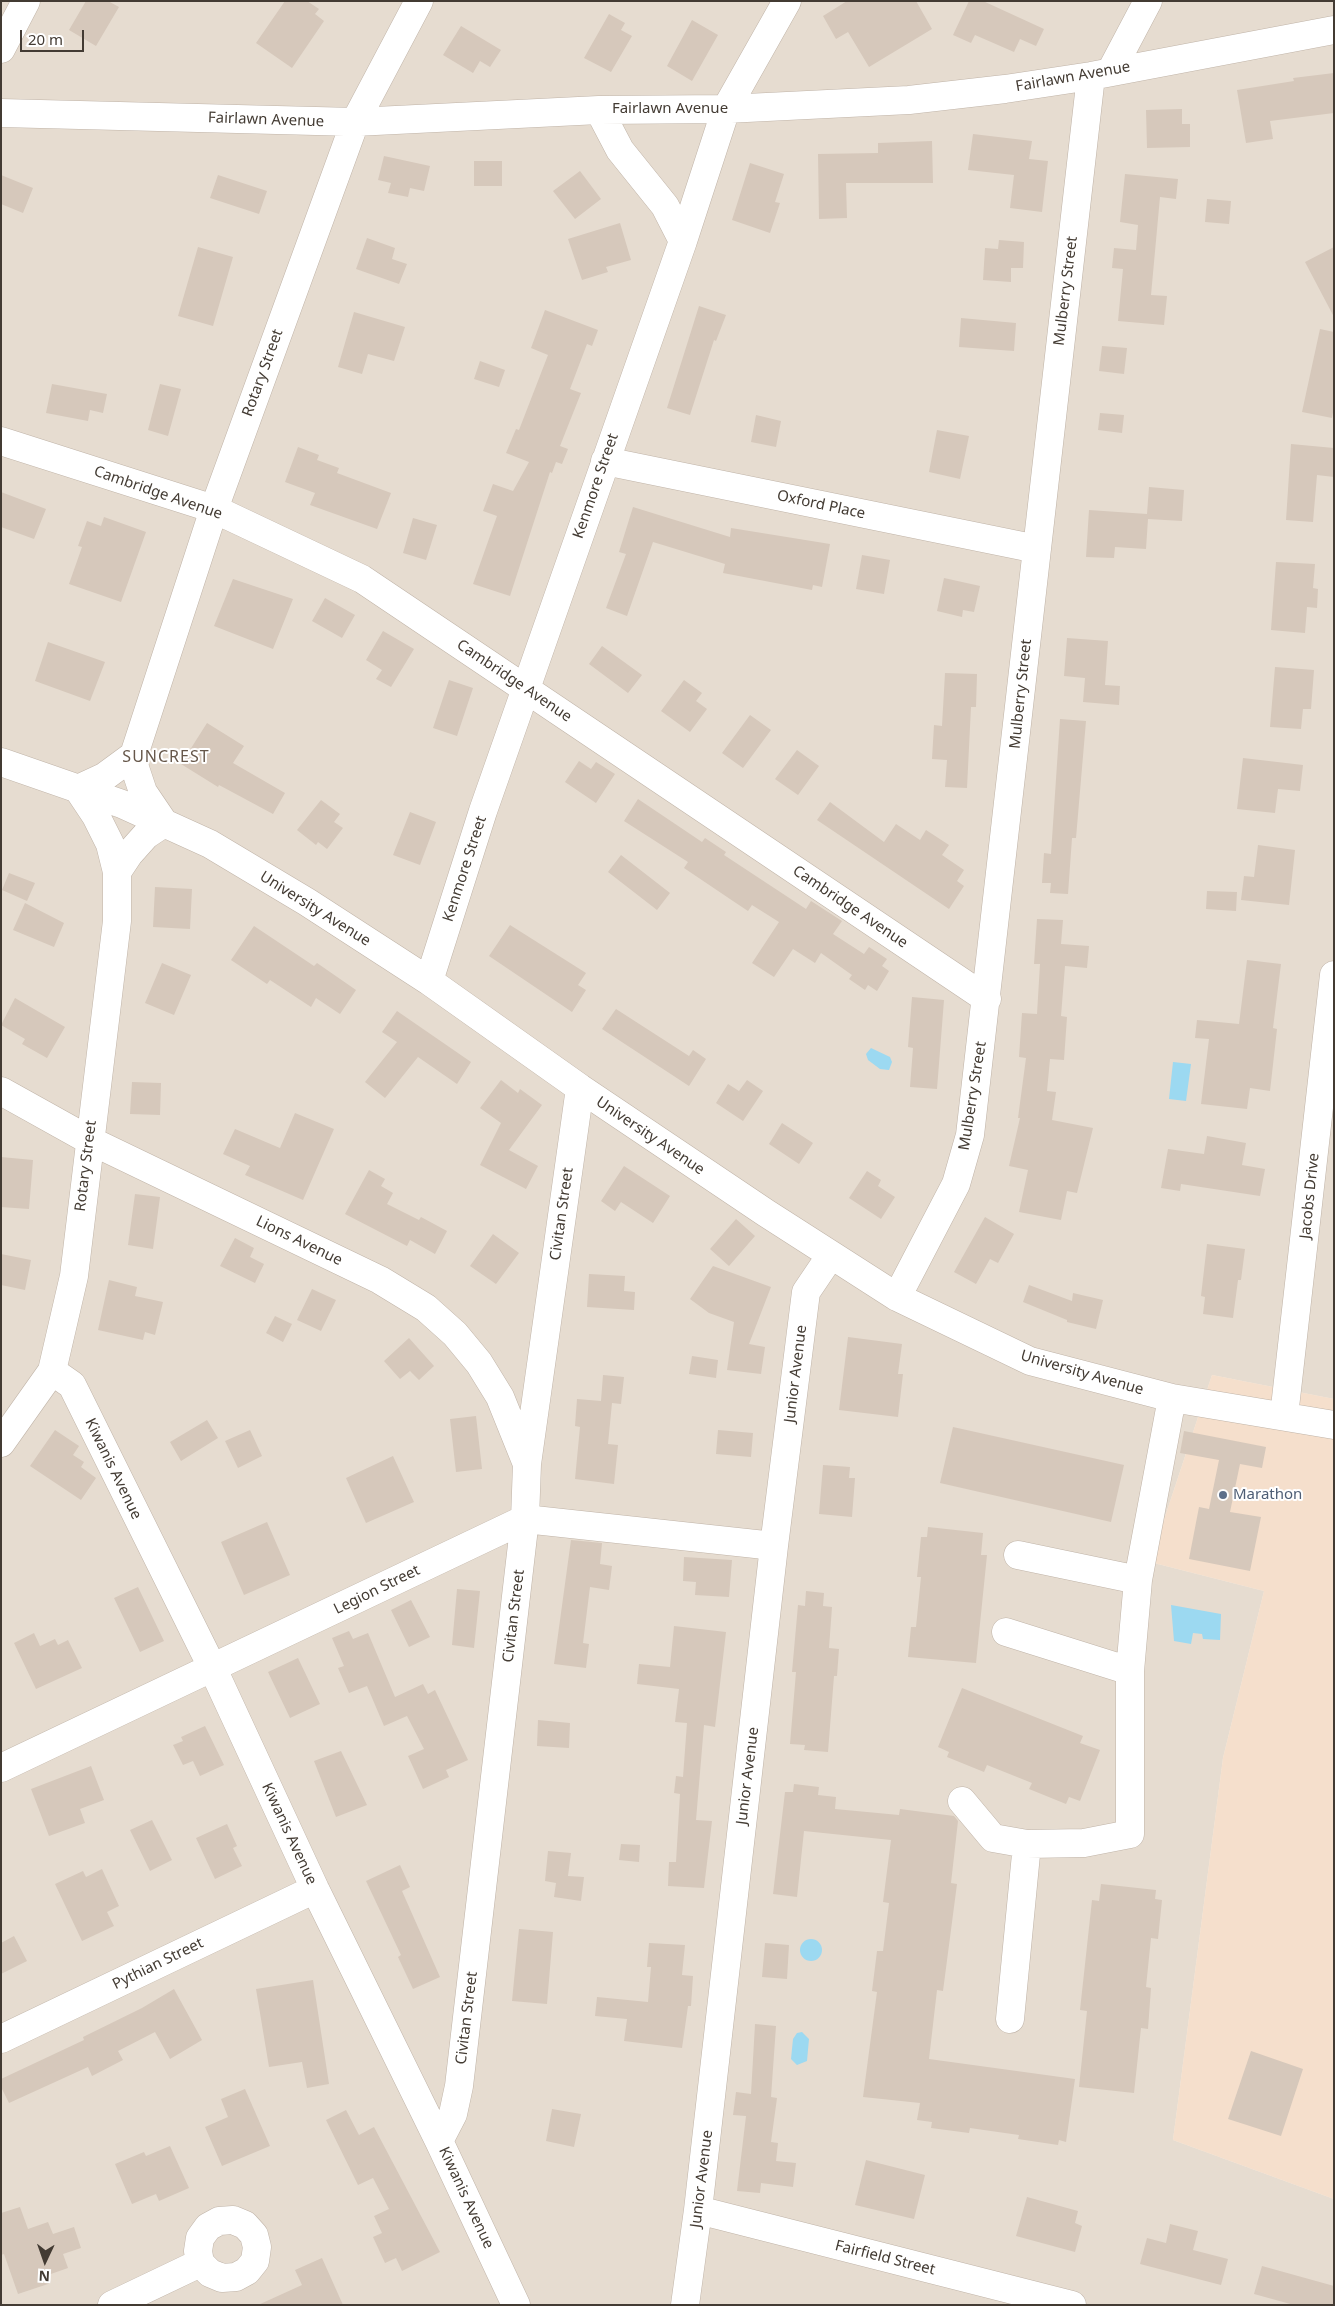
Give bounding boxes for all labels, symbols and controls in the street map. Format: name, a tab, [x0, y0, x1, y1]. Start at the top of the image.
scale bar	[22, 20, 86, 52]
text: 20 m	[28, 29, 63, 49]
street label: Fairlawn Avenue	[1014, 58, 1132, 96]
street label: Fairlawn Avenue	[612, 100, 728, 118]
street label: Fairlawn Avenue	[208, 109, 324, 131]
street label: Mulberry Street	[1050, 235, 1082, 347]
street label: Rotary Street	[239, 327, 287, 419]
street label: Kenmore Street	[570, 431, 622, 541]
street label: Cambridge Avenue	[91, 463, 225, 523]
street label: Oxford Place	[775, 487, 867, 523]
street label: Cambridge Avenue	[453, 636, 575, 726]
street label: Mulberry Street	[1006, 638, 1036, 750]
district label: SUNCREST	[121, 747, 211, 767]
street label: Kenmore Street	[439, 814, 491, 924]
street label: Cambridge Avenue	[789, 862, 911, 952]
street label: University Avenue	[256, 868, 374, 950]
street label: Mulberry Street	[955, 1040, 991, 1152]
street label: University Avenue	[592, 1093, 708, 1179]
street label: Rotary Street	[71, 1119, 101, 1213]
street label: Jacobs Drive	[1297, 1152, 1323, 1240]
street label: Civitan Street	[547, 1166, 577, 1262]
street label: Lions Avenue	[253, 1212, 345, 1270]
street label: Junior Avenue	[781, 1324, 811, 1424]
street label: University Avenue	[1018, 1347, 1146, 1399]
street label: Kiwanis Avenue	[81, 1416, 145, 1522]
place label: Marathon	[1233, 1486, 1302, 1504]
marker: Marathon	[1217, 1489, 1229, 1501]
street label: Legion Street	[331, 1561, 423, 1619]
street label: Civitan Street	[499, 1568, 529, 1664]
street label: Junior Avenue	[733, 1726, 763, 1826]
street label: Kiwanis Avenue	[258, 1780, 320, 1888]
street label: Pythian Street	[110, 1934, 206, 1994]
street label: Civitan Street	[452, 1970, 482, 2066]
street label: Junior Avenue	[687, 2129, 717, 2229]
street label: Kiwanis Avenue	[435, 2144, 497, 2252]
north arrow	[20, 2236, 70, 2286]
street label: Fairfield Street	[833, 2237, 937, 2279]
text: N	[38, 2267, 50, 2286]

